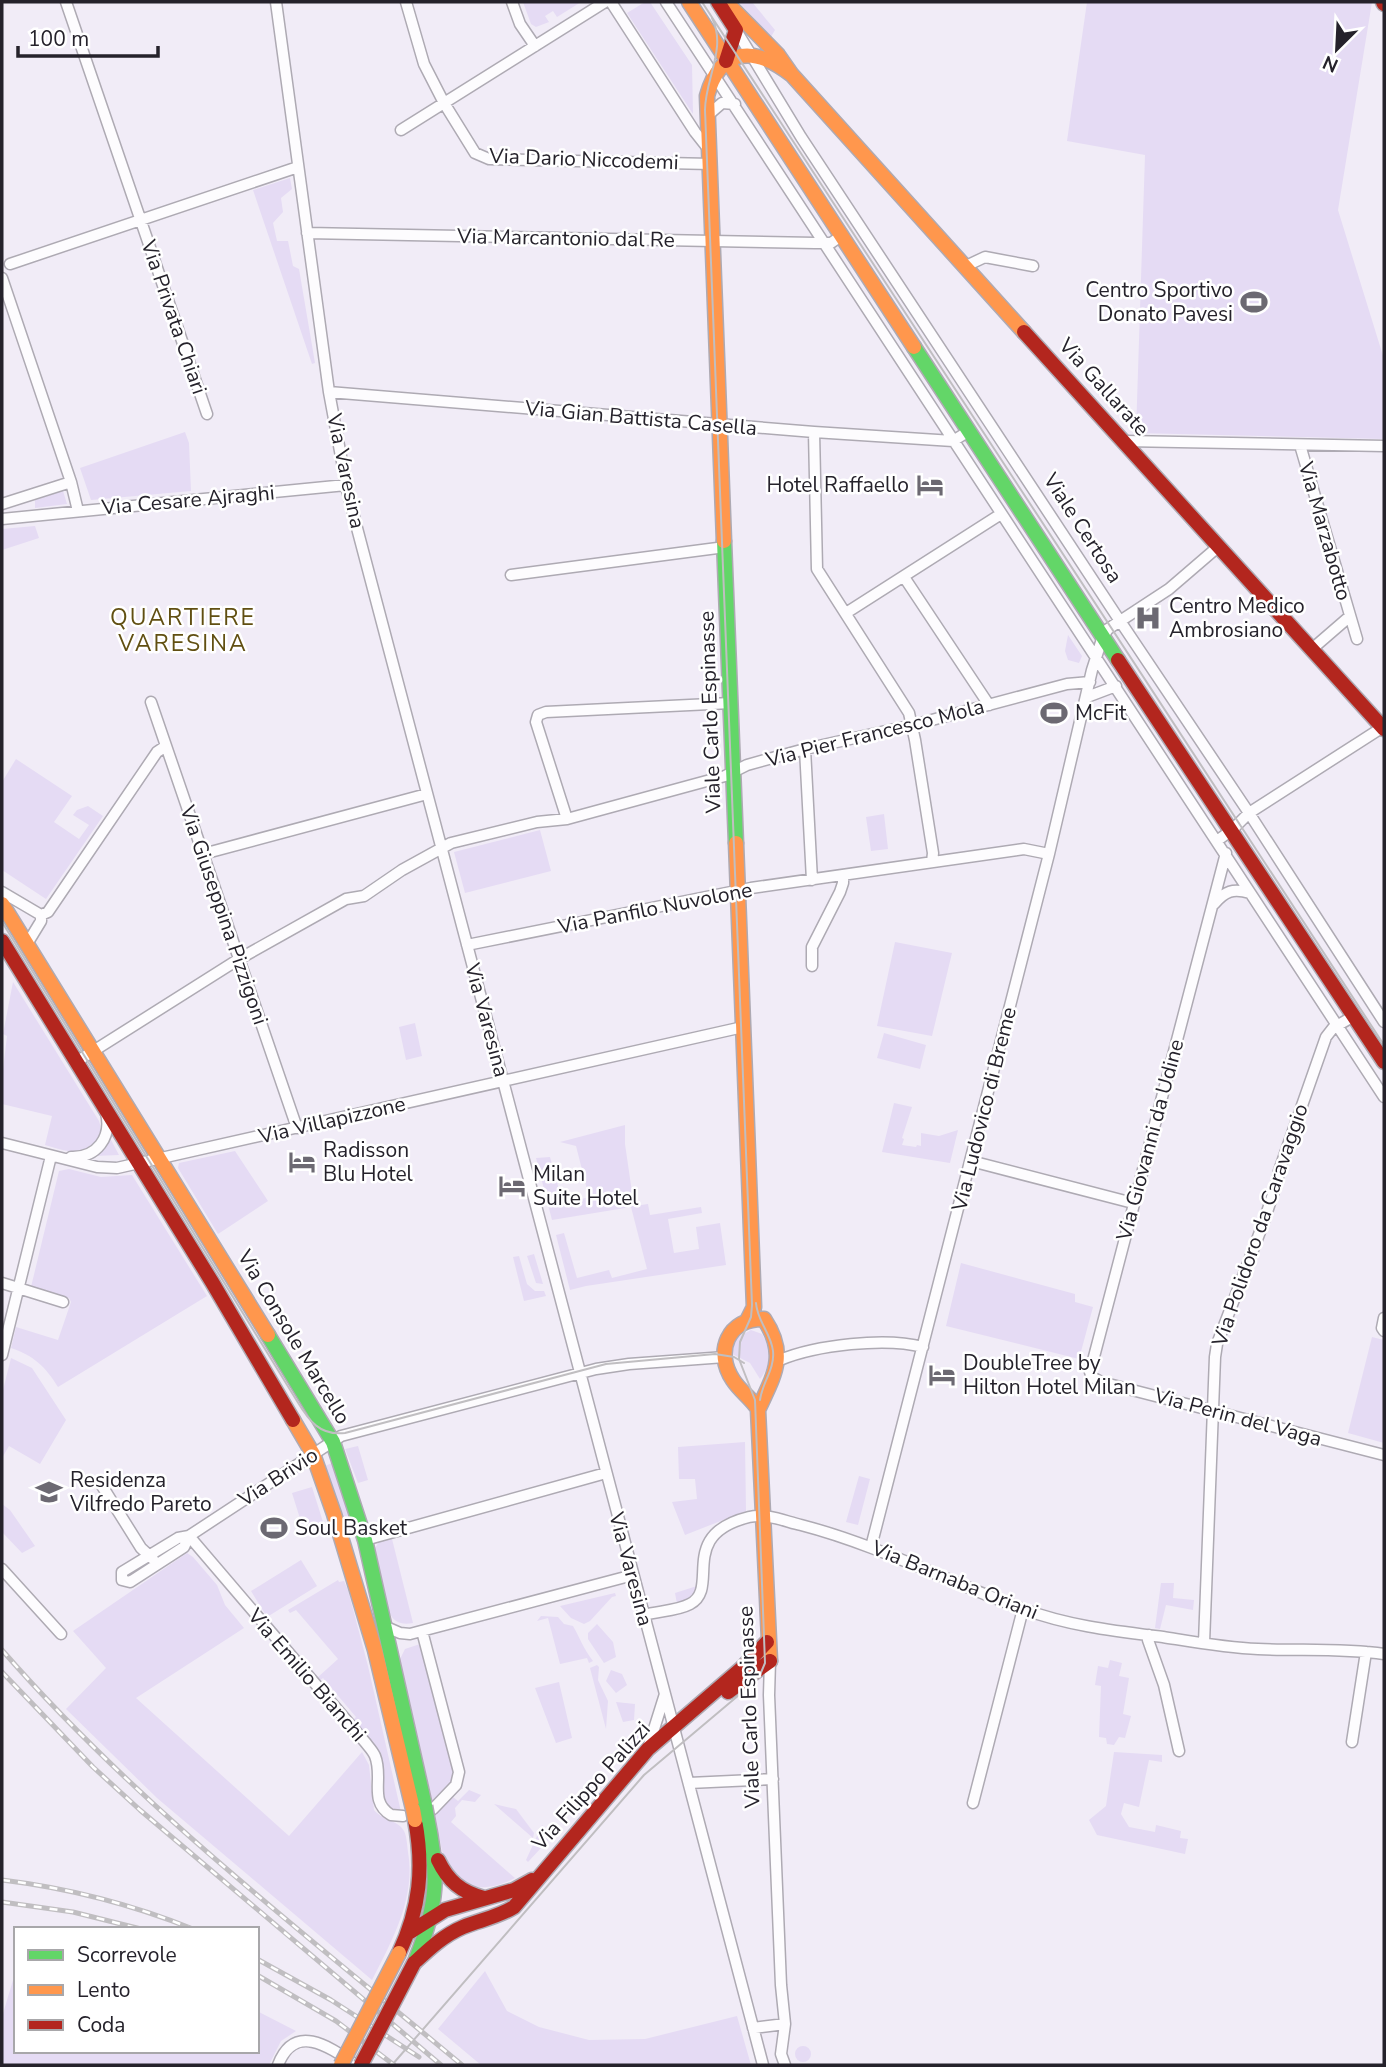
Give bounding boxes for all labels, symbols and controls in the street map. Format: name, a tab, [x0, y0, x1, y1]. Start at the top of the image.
scale bar	[18, 14, 158, 58]
north arrow	[1302, 14, 1372, 84]
text: 100 m	[28, 25, 89, 53]
text: N	[1319, 49, 1342, 78]
street label: Via Dario Niccodemi	[488, 142, 679, 176]
street label: Via Marcantonio dal Re	[456, 222, 675, 254]
street label: Via Privata Chiari	[134, 235, 214, 398]
place label: Centro Sportivo Donato Pavesi	[1085, 276, 1233, 328]
sports icon: Centro Sportivo Donato Pavesi	[1239, 287, 1269, 317]
street label: Via Gallarate	[1052, 331, 1155, 442]
street label: Via Gian Battista Casella	[523, 394, 758, 442]
street label: Via Varesina	[320, 410, 372, 531]
street label: Via Marzabotto	[1292, 457, 1358, 604]
street label: Viale Certosa	[1036, 467, 1129, 588]
hotel icon: Hotel Raffaello	[915, 470, 945, 500]
place label: Hotel Raffaello	[766, 471, 909, 499]
street label: Via Cesare Ajraghi	[99, 478, 276, 522]
place label: Centro Medico Ambrosiano	[1169, 592, 1305, 644]
district label: QUARTIERE VARESINA	[110, 602, 256, 659]
hospital icon: Centro Medico Ambrosiano	[1133, 603, 1163, 633]
street label: Viale Carlo Espinasse	[692, 610, 728, 815]
street label: Via Pier Francesco Mola	[762, 692, 987, 774]
sports icon: McFit	[1039, 698, 1069, 728]
place label: McFit	[1075, 699, 1127, 727]
street label: Via Giuseppina Pizzigoni	[173, 801, 275, 1028]
street label: Via Panfilo Nuvolone	[555, 875, 754, 941]
street label: Via Varesina	[458, 959, 516, 1080]
street label: Via Ludovico di Breme	[945, 1004, 1023, 1215]
street label: Via Giovanni da Udine	[1109, 1036, 1190, 1245]
street label: Via Villapizzone	[255, 1089, 408, 1151]
street label: Via Polidoro da Caravaggio	[1205, 1100, 1315, 1351]
place label: Radisson Blu Hotel	[323, 1136, 414, 1188]
hotel icon: Radisson Blu Hotel	[287, 1147, 317, 1177]
place label: Milan Suite Hotel	[533, 1160, 639, 1212]
hotel icon: Milan Suite Hotel	[497, 1171, 527, 1201]
street label: Via Console Marcello	[230, 1244, 357, 1429]
place label: DoubleTree by Hilton Hotel Milan	[963, 1349, 1136, 1401]
hotel icon: DoubleTree by Hilton Hotel Milan	[927, 1360, 957, 1390]
street label: Via Perin del Vaga	[1150, 1381, 1325, 1453]
street label: Via Brivio	[232, 1441, 323, 1514]
place label: Residenza Vilfredo Pareto	[69, 1466, 212, 1518]
school or university icon: Residenza Vilfredo Pareto	[34, 1477, 64, 1507]
street label: Via Varesina	[602, 1508, 660, 1629]
sports icon: Soul Basket	[259, 1513, 289, 1543]
place label: Soul Basket	[295, 1514, 408, 1542]
street label: Via Barnaba Oriani	[867, 1533, 1042, 1626]
street label: Via Emilio Bianchi	[241, 1602, 373, 1747]
street label: Viale Carlo Espinasse	[731, 1605, 767, 1810]
street label: Via Filippo Palizzi	[525, 1716, 656, 1857]
legend	[14, 1927, 259, 2053]
text: Scorrevole	[77, 1941, 177, 1969]
text: Lento	[77, 1976, 130, 2004]
text: Coda	[77, 2011, 125, 2039]

